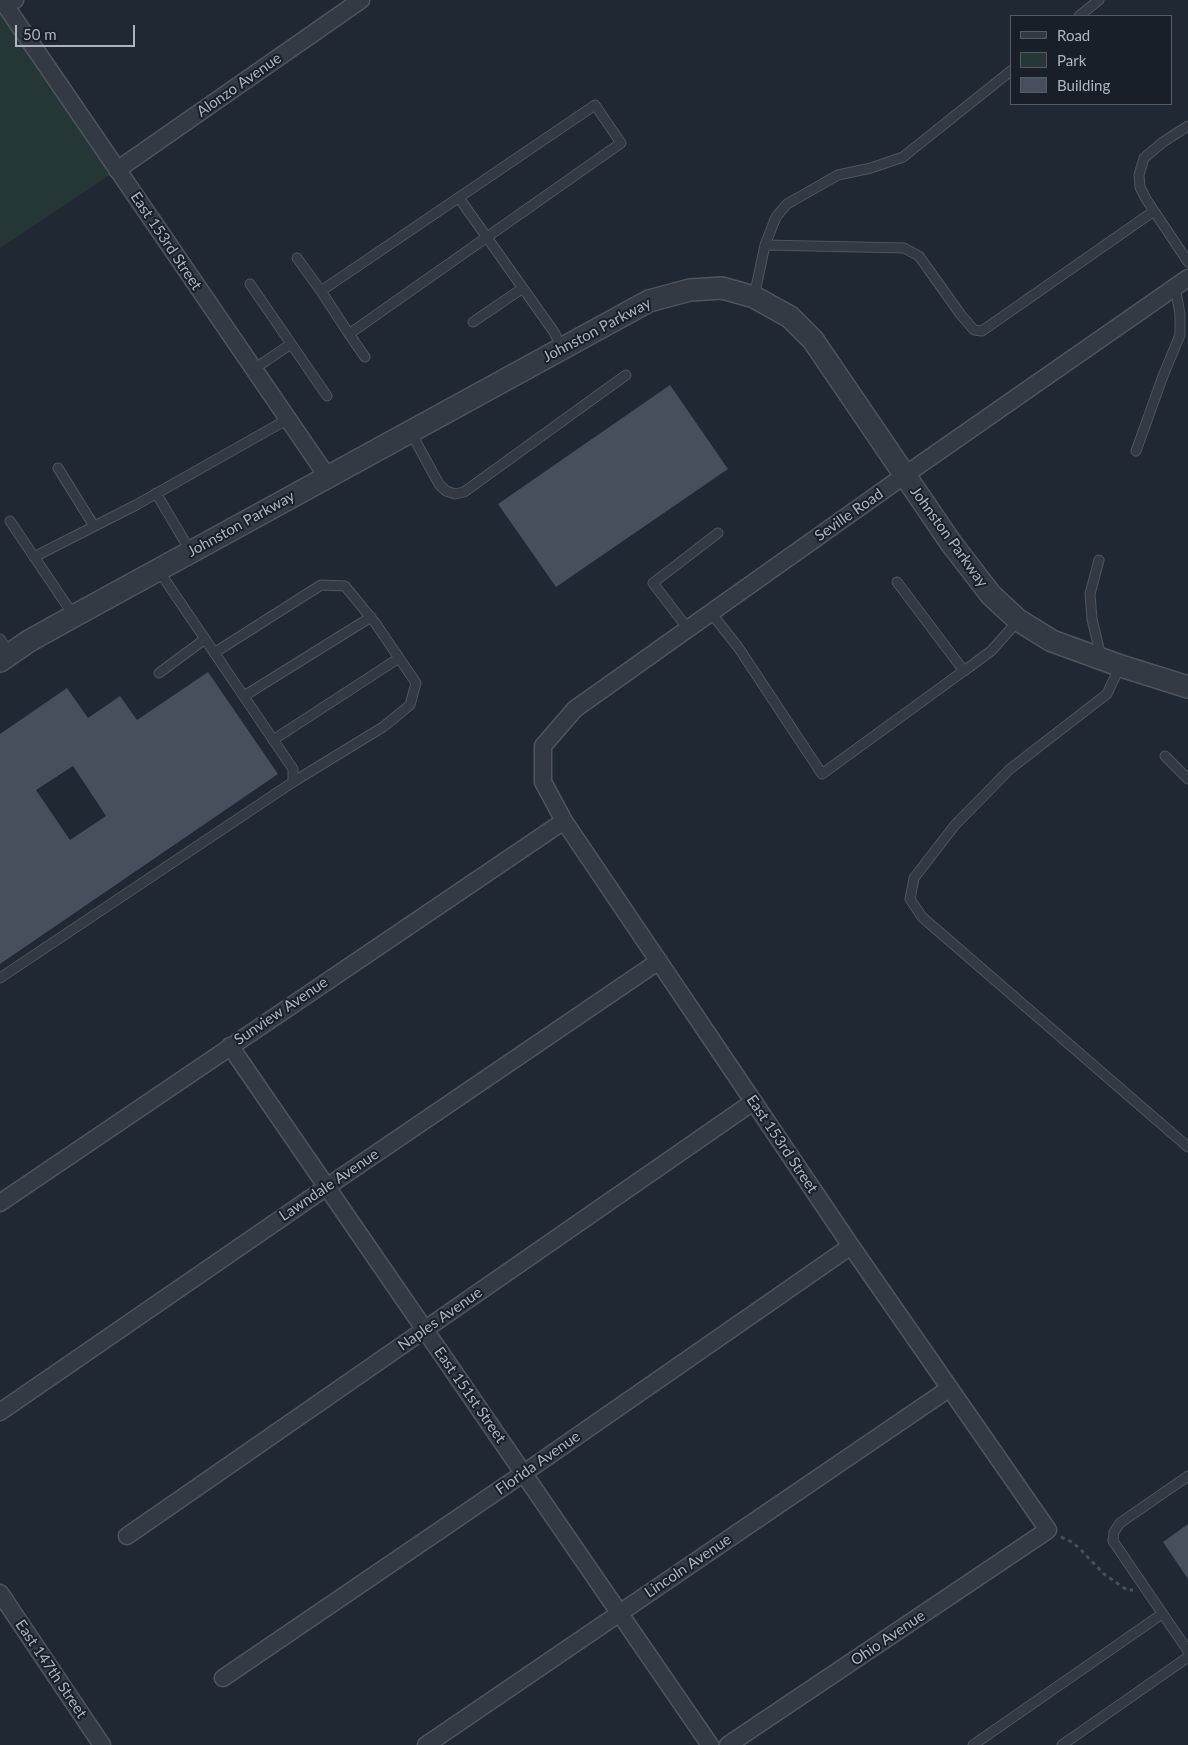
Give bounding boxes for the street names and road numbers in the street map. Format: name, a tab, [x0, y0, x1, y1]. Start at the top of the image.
street label: Alonzo Avenue	[193, 49, 285, 121]
street label: East 153rd Street	[126, 188, 206, 294]
street label: Johnston Parkway	[540, 294, 654, 366]
street label: Johnston Parkway	[906, 483, 992, 591]
street label: Seville Road	[811, 485, 887, 545]
street label: Johnston Parkway	[184, 487, 298, 561]
street label: Sunview Avenue	[231, 973, 331, 1049]
street label: East 153rd Street	[742, 1091, 822, 1197]
street label: Lawndale Avenue	[276, 1145, 382, 1225]
street label: Naples Avenue	[394, 1283, 486, 1355]
street label: East 151st Street	[430, 1344, 510, 1446]
street label: Florida Avenue	[492, 1427, 584, 1499]
street label: Lincoln Avenue	[641, 1530, 735, 1602]
street label: Ohio Avenue	[847, 1607, 929, 1669]
street label: East 147th Street	[11, 1616, 91, 1722]

